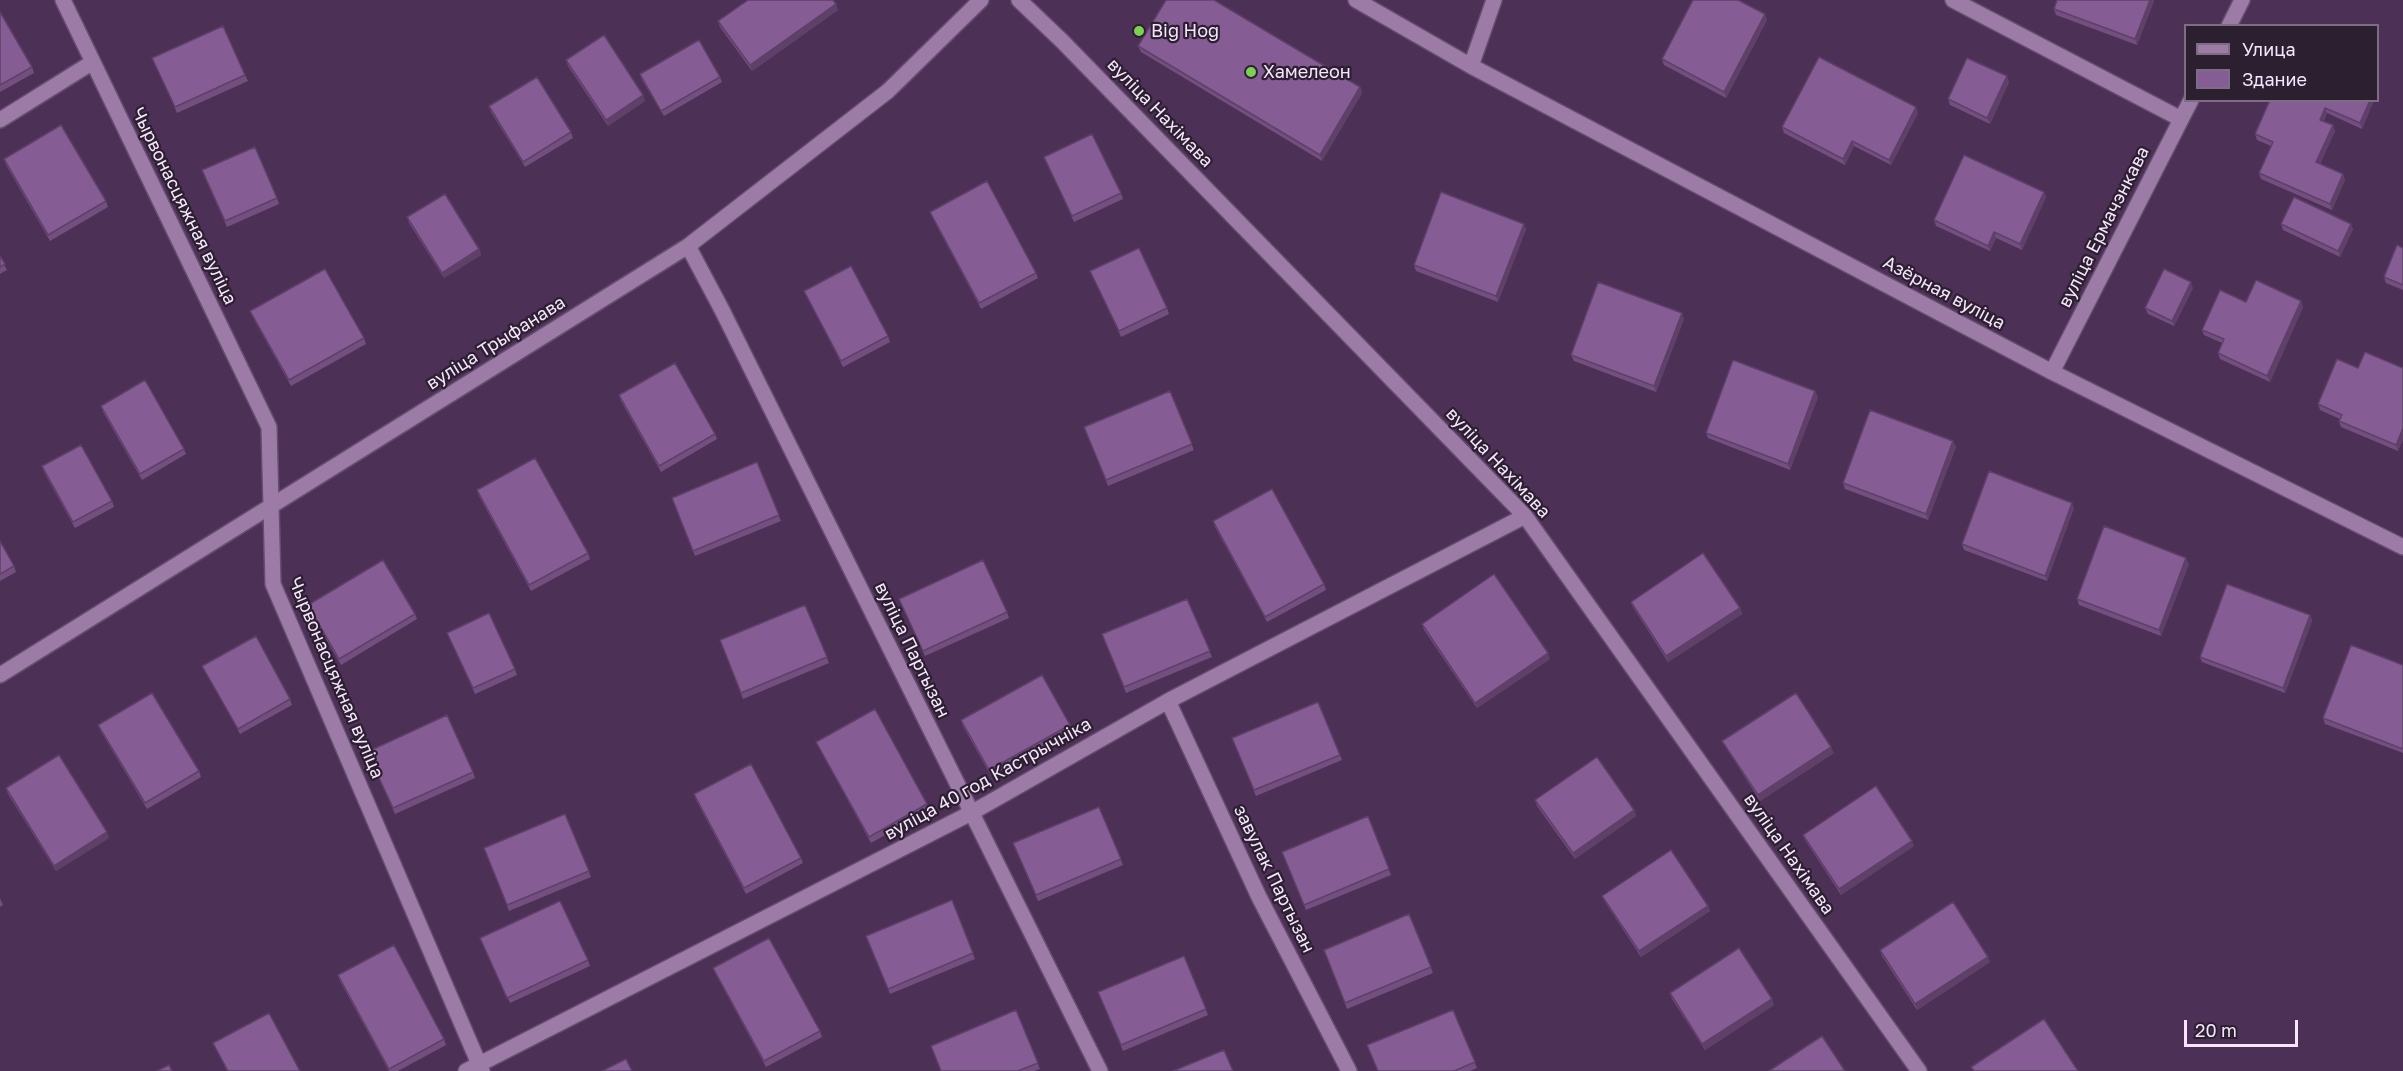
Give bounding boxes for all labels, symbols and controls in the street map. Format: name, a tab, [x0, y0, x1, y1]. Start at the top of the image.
place label: Big Hog	[1151, 20, 1219, 42]
marker: Big Hog	[1132, 24, 1146, 38]
legend	[2184, 24, 2379, 102]
text: Улица	[2242, 38, 2296, 60]
street label: вуліца Нахімава	[1103, 54, 1217, 172]
place label: Хамелеон	[1263, 61, 1351, 83]
marker: Хамелеон	[1244, 65, 1258, 79]
text: Здание	[2242, 68, 2307, 90]
street label: Чырвонасцяжная вуліца	[127, 104, 241, 308]
street label: вуліца Ермачэнкава	[2054, 143, 2154, 311]
street label: Азёрная вуліца	[1879, 252, 2009, 334]
street label: вуліца Трыфанава	[423, 292, 569, 394]
street label: вуліца Нахімава	[1441, 403, 1555, 523]
street label: Чырвонасцяжная вуліца	[284, 574, 388, 782]
street label: вуліца Партызан	[870, 579, 954, 721]
street label: вуліца 40 год Кастрычніка	[881, 713, 1095, 845]
street label: вуліца Нахімава	[1739, 789, 1839, 919]
street label: завулак Партызан	[1229, 802, 1319, 956]
scale bar	[2187, 1008, 2301, 1046]
text: 20 m	[2195, 1019, 2237, 1041]

